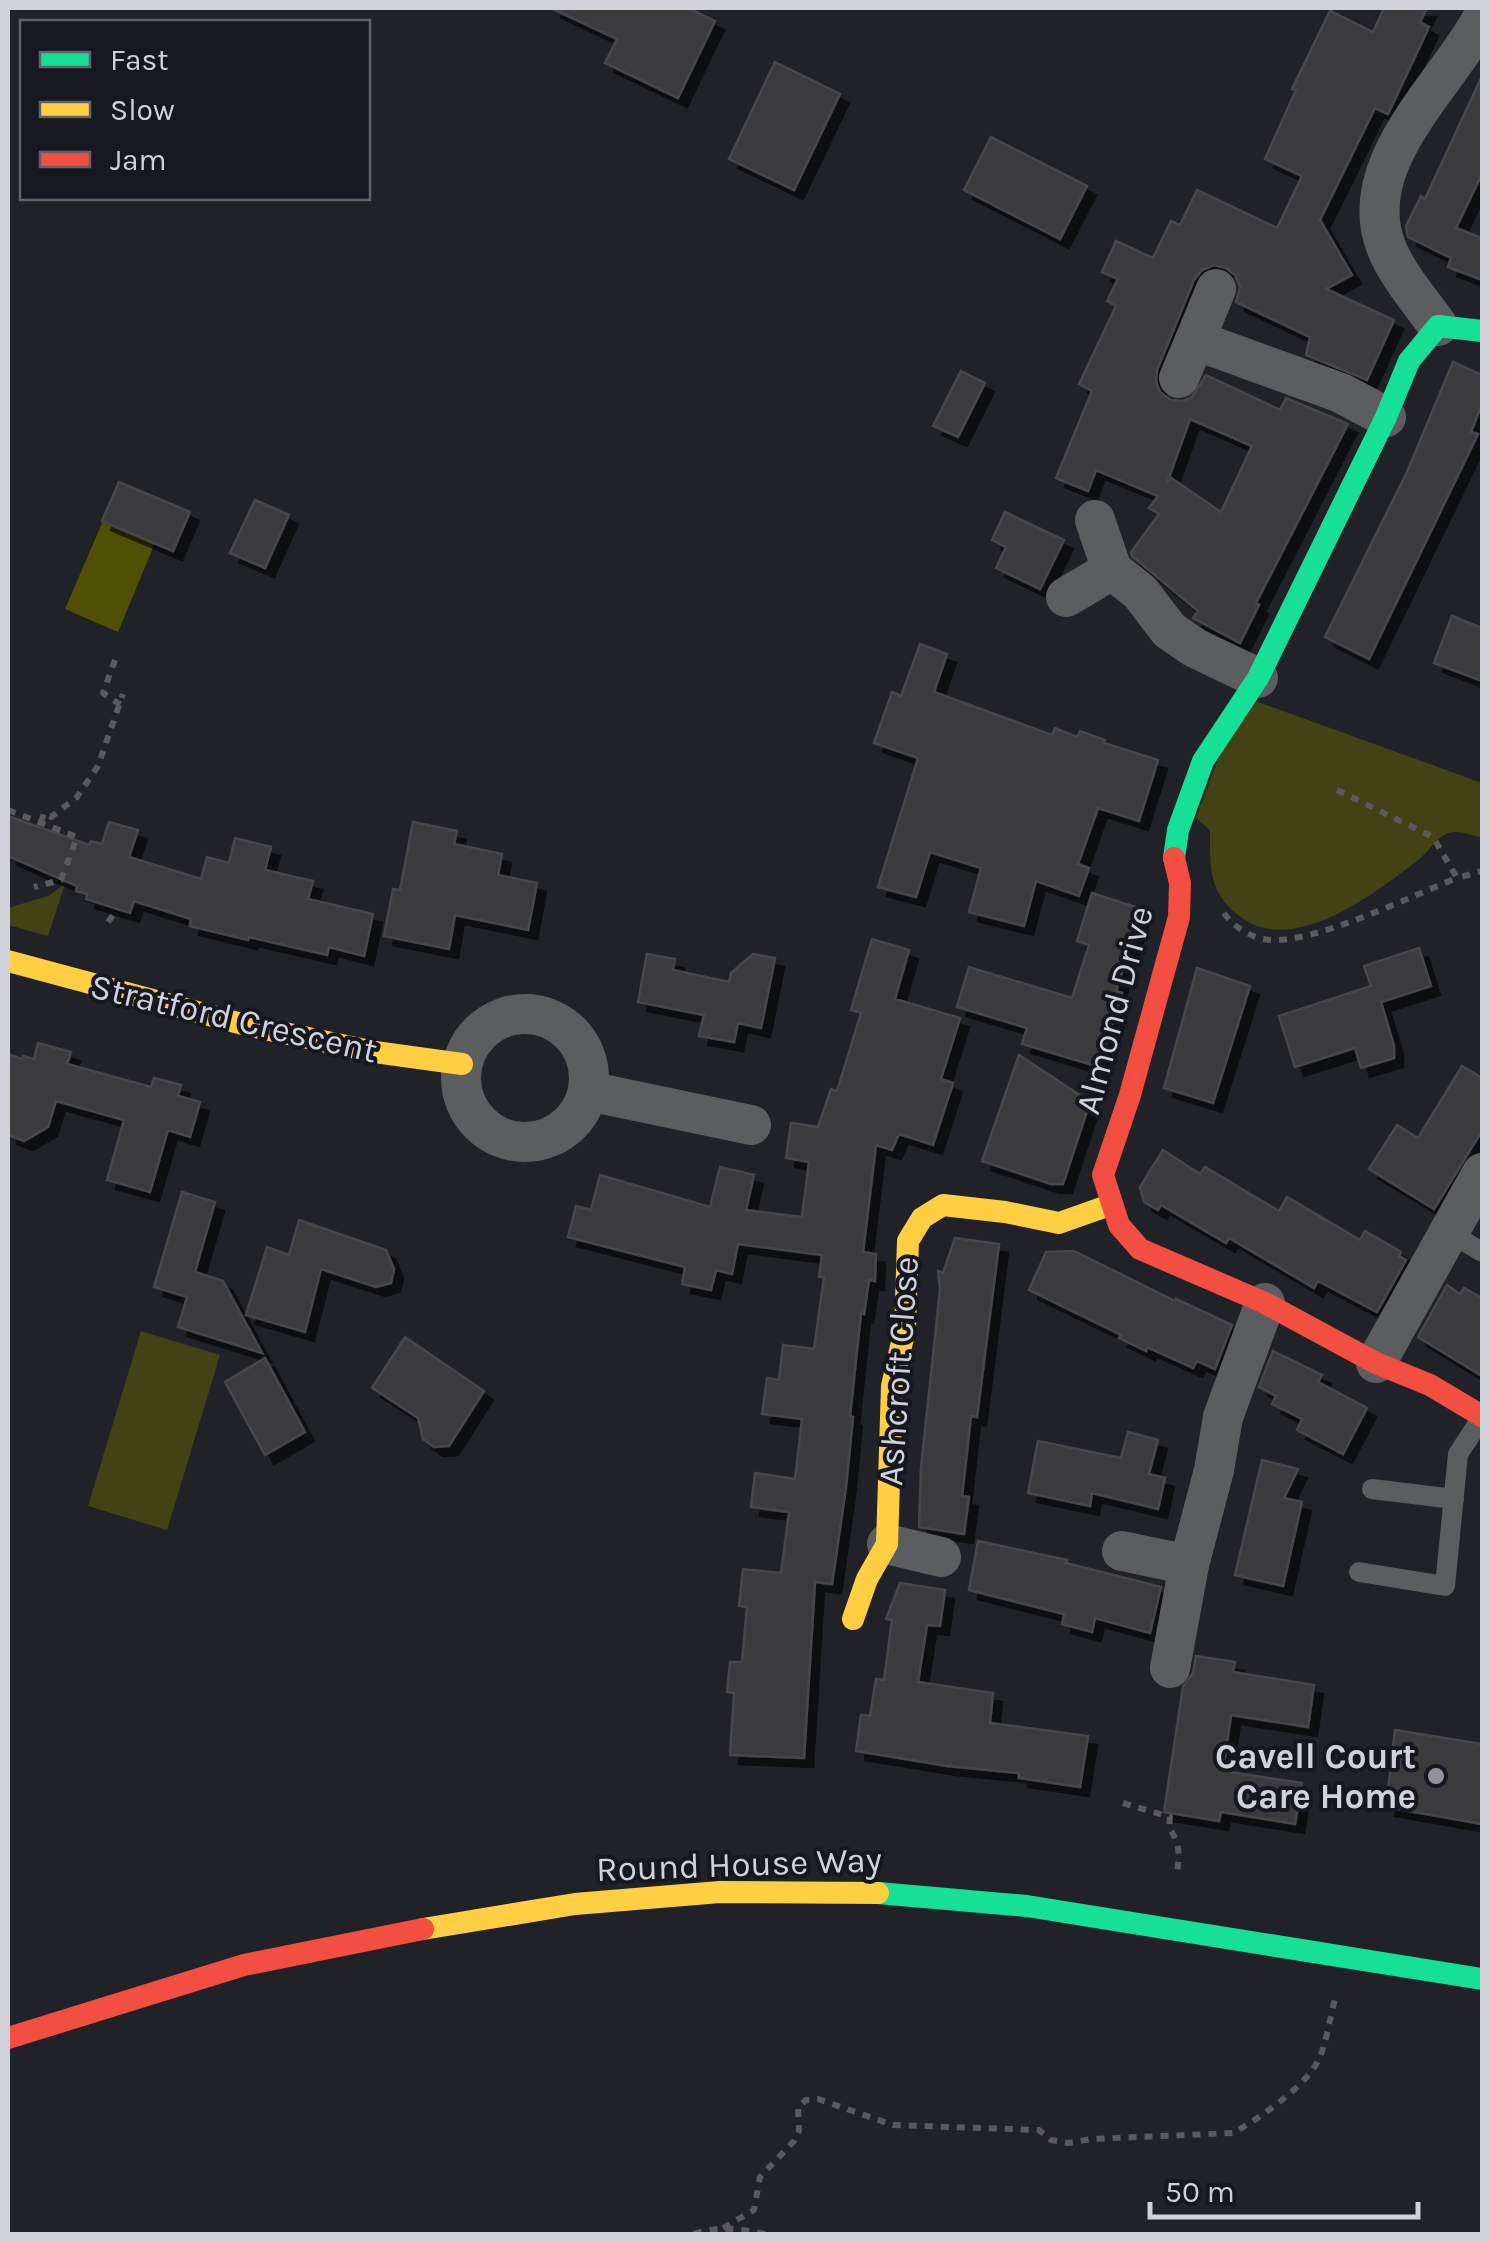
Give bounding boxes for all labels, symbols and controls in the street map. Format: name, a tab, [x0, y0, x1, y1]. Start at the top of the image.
legend	[20, 20, 370, 200]
text: Fast	[110, 42, 169, 78]
text: Slow	[110, 92, 175, 128]
text: Jam	[110, 142, 167, 178]
street label: Almond Drive	[1067, 902, 1162, 1119]
street label: Stratford Crescent	[87, 966, 381, 1071]
street label: Ashcroft Close	[870, 1255, 927, 1487]
place label: Cavell Court Care Home	[1215, 1736, 1416, 1817]
marker: Cavell Court Care Home	[1425, 1765, 1447, 1787]
street label: Round House Way	[595, 1839, 883, 1890]
scale bar	[1150, 2157, 1418, 2219]
text: 50 m	[1165, 2174, 1235, 2210]

